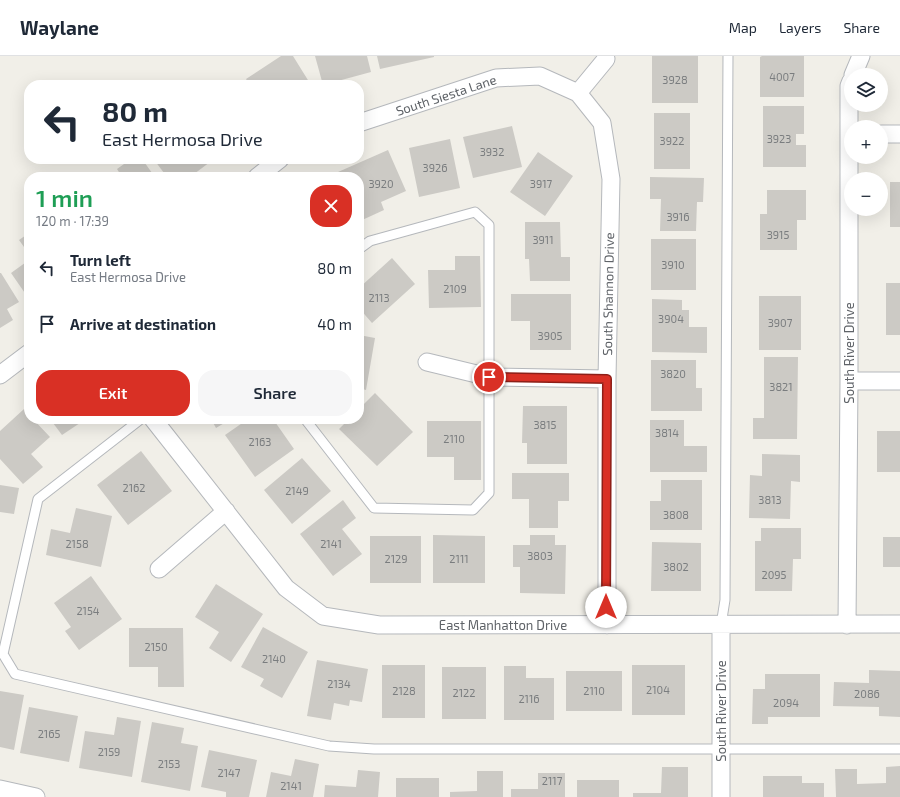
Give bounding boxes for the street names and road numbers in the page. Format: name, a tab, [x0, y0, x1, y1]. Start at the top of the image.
street label: South Siesta Lane	[394, 71, 498, 119]
street label: South Shannon Drive	[599, 232, 617, 356]
street label: South River Drive	[841, 302, 857, 404]
street label: East Manhatton Drive	[439, 617, 567, 633]
street label: South River Drive	[713, 660, 729, 762]

